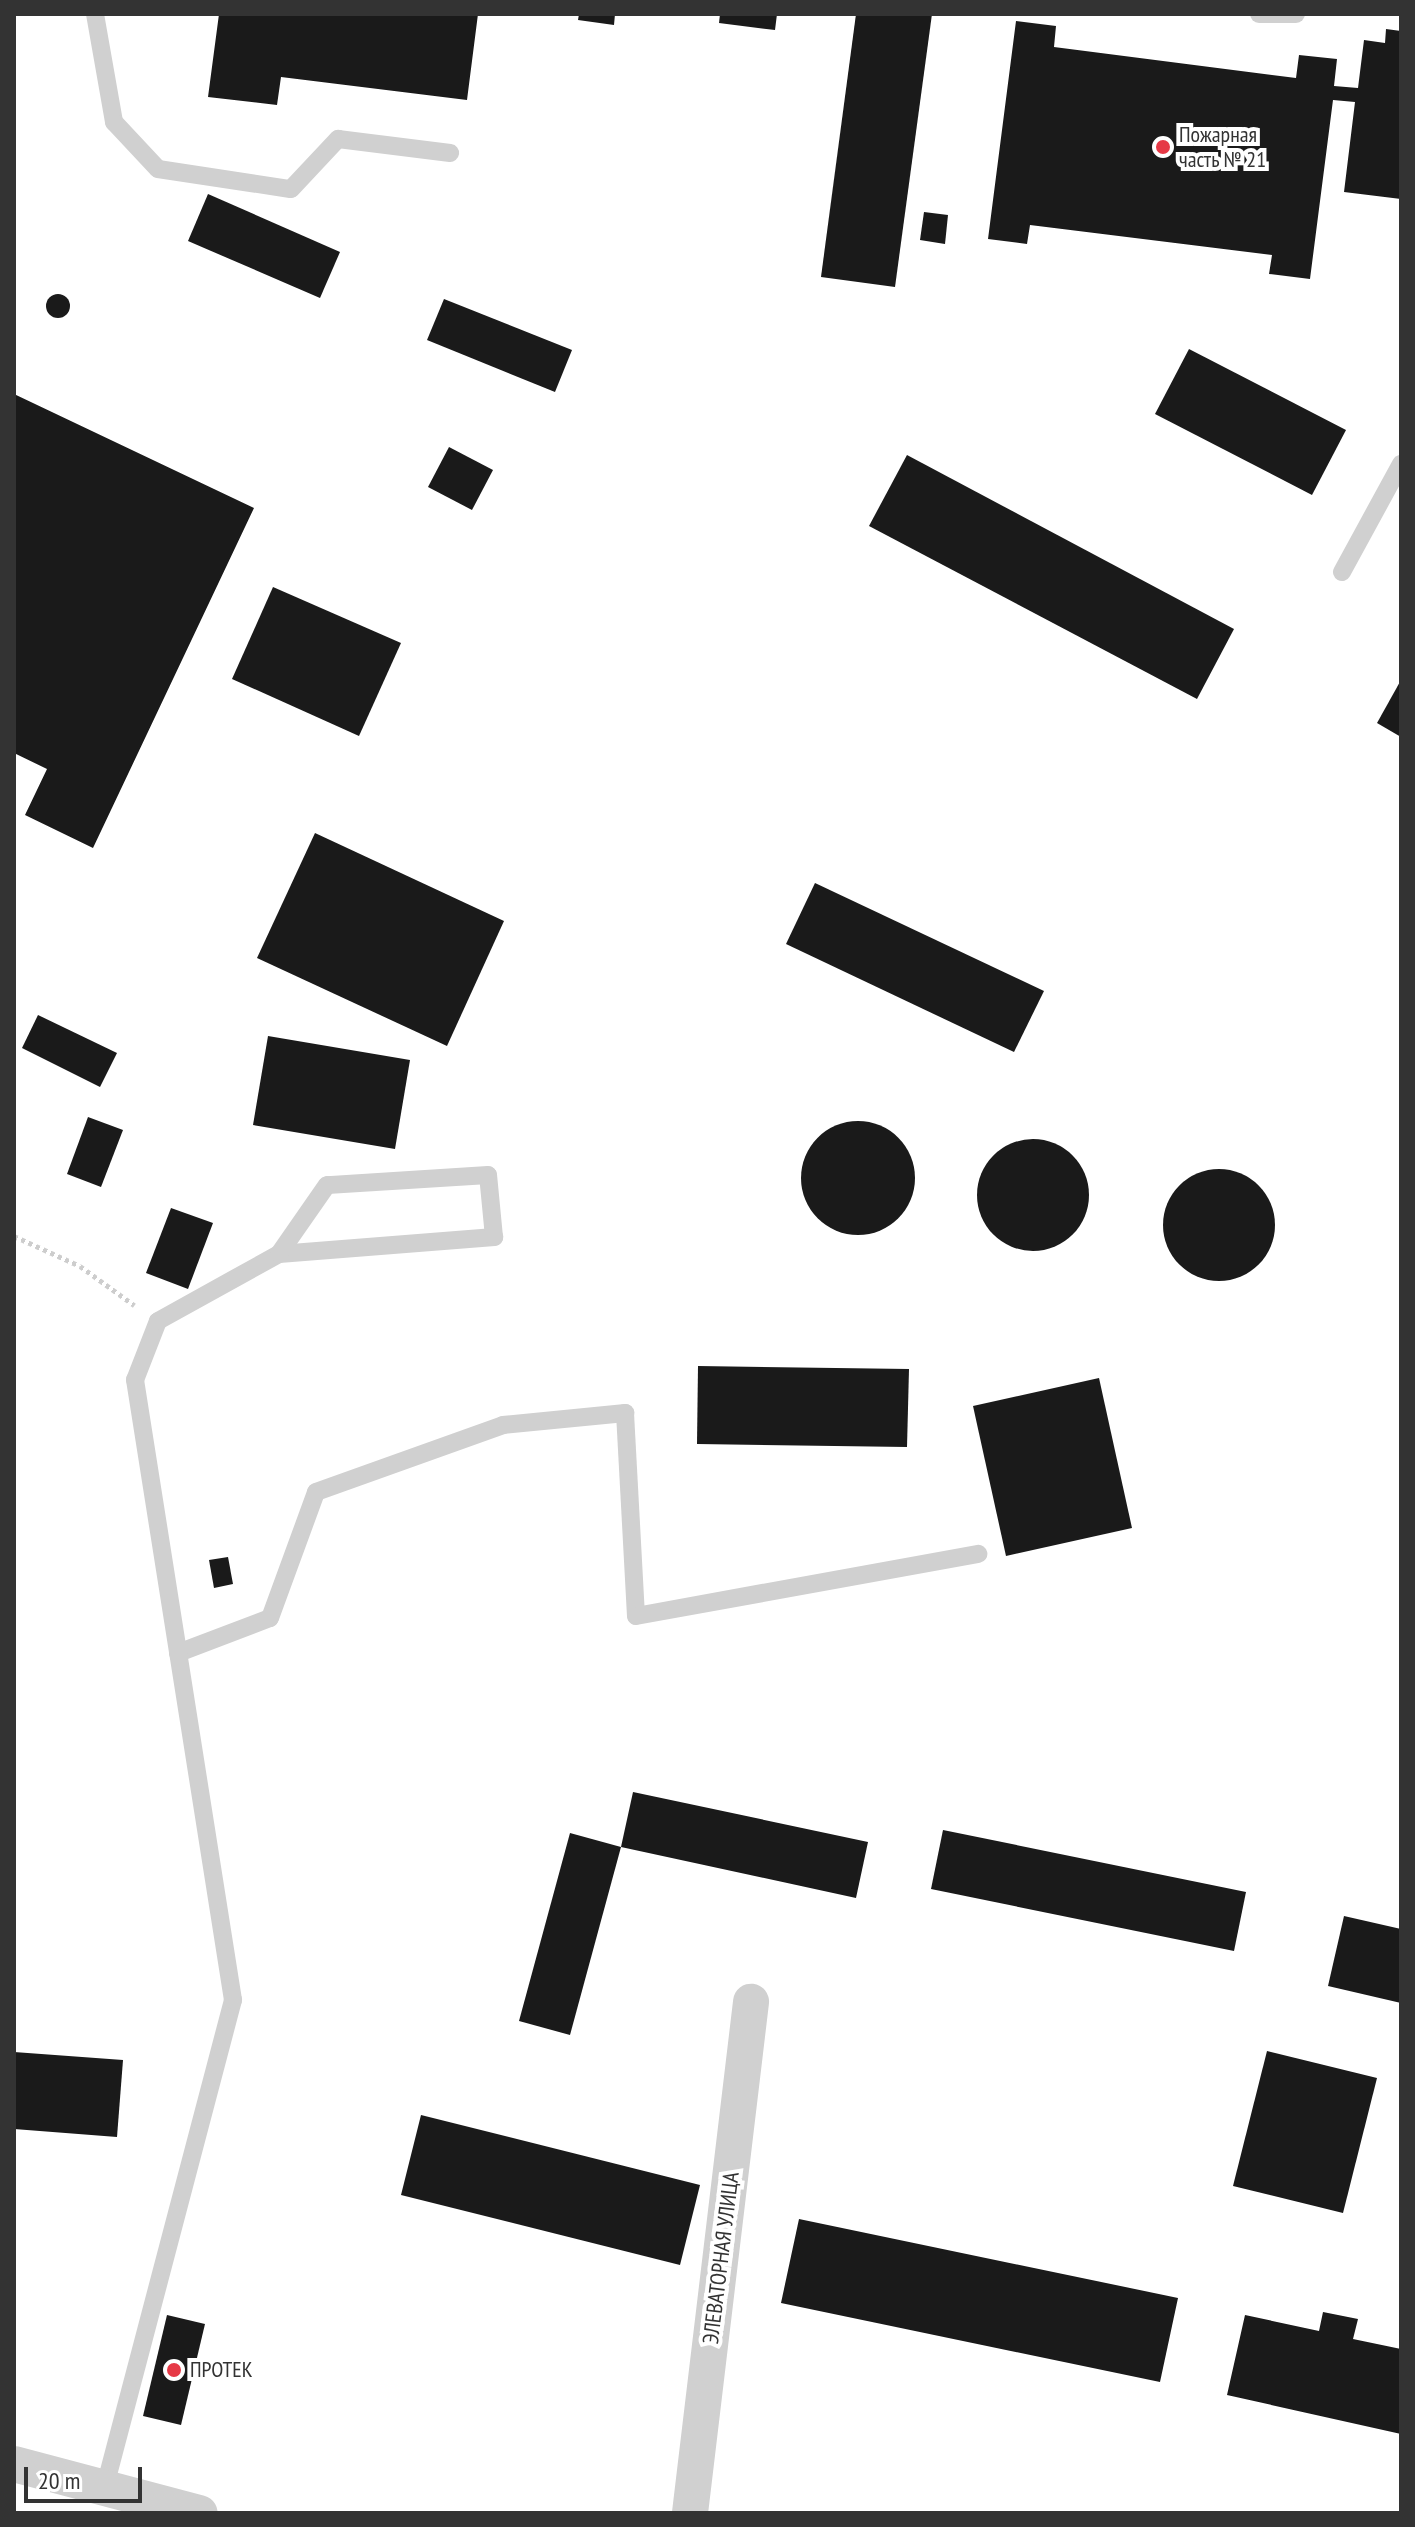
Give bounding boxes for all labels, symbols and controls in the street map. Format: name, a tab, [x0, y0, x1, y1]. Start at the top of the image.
place label: Пожарная часть № 21	[1179, 121, 1267, 172]
marker: Пожарная часть № 21	[1154, 138, 1172, 156]
street label: ЭЛЕВАТОРНАЯ УЛИЦА	[697, 2170, 745, 2346]
place label: ПРОТЕК	[190, 2357, 253, 2383]
marker: ПРОТЕК	[165, 2361, 183, 2379]
scale bar	[28, 2451, 146, 2501]
text: 20 m	[38, 2465, 80, 2496]

